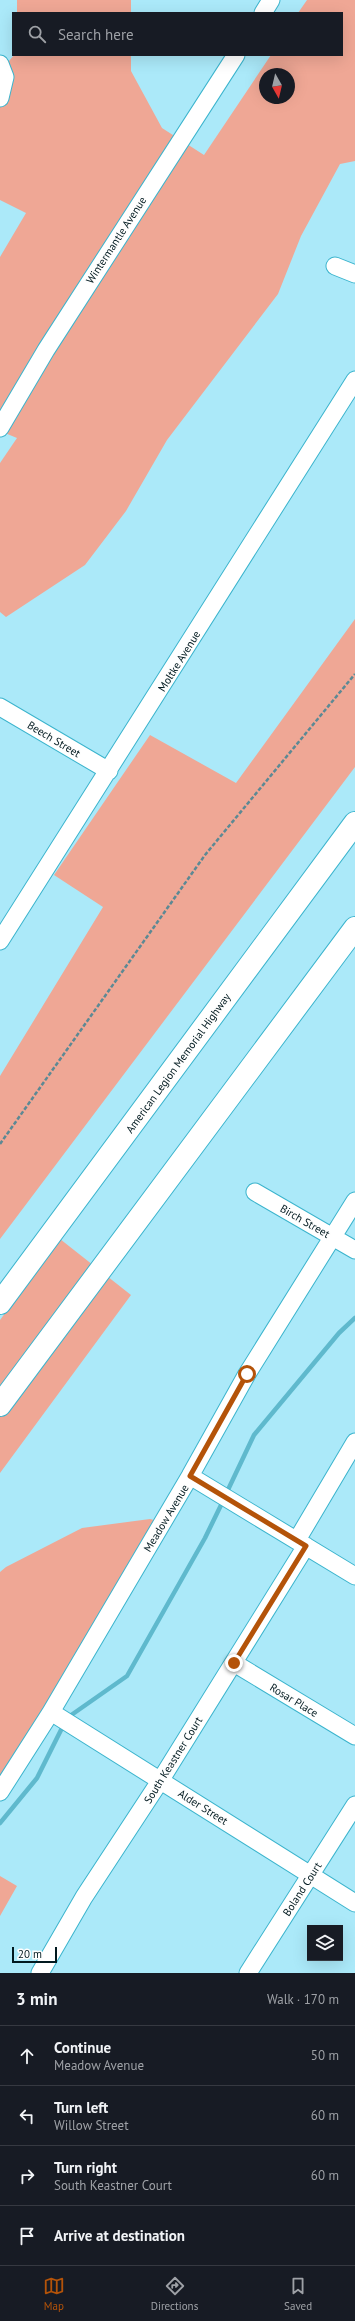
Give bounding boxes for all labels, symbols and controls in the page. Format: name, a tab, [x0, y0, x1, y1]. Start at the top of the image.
search box	[12, 12, 343, 56]
icon: search	[26, 23, 48, 45]
text: Search here	[58, 25, 134, 44]
north arrow	[259, 68, 295, 104]
street label: Wintermantle Avenue	[83, 194, 150, 286]
street label: Moltke Avenue	[155, 628, 203, 694]
street label: Beech Street	[25, 718, 83, 760]
street label: American Legion Memorial Highway	[122, 990, 234, 1136]
street label: Birch Street	[278, 1201, 333, 1241]
route start	[238, 1365, 256, 1383]
street label: Meadow Avenue	[140, 1481, 192, 1554]
route end	[225, 1654, 243, 1672]
street label: Rosar Place	[267, 1680, 321, 1720]
street label: South Keastner Court	[141, 1714, 206, 1806]
street label: Alder Street	[176, 1786, 231, 1828]
street label: Boland Court	[279, 1859, 325, 1919]
map controls	[307, 1925, 343, 1961]
button: layers	[307, 1925, 343, 1961]
scale bar	[12, 1945, 57, 1964]
text: 20 m	[18, 1947, 42, 1961]
text: 3 min	[16, 1988, 57, 2010]
text: Walk · 170 m	[267, 1991, 339, 2008]
text: Continue	[54, 2038, 111, 2057]
icon: ahead	[16, 2045, 38, 2067]
text: 50 m	[311, 2047, 339, 2064]
text: Meadow Avenue	[54, 2057, 144, 2074]
text: Turn left	[54, 2098, 108, 2117]
icon: left	[16, 2105, 38, 2127]
text: 60 m	[311, 2107, 339, 2124]
text: Willow Street	[54, 2117, 129, 2134]
text: Turn right	[54, 2158, 117, 2177]
icon: right	[16, 2165, 38, 2187]
text: 60 m	[311, 2167, 339, 2184]
text: South Keastner Court	[54, 2177, 172, 2194]
icon: arrive	[16, 2225, 38, 2247]
text: Arrive at destination	[54, 2226, 185, 2245]
tab: Map	[43, 2275, 65, 2313]
tab: Directions	[151, 2275, 198, 2313]
tab: Saved	[284, 2275, 312, 2313]

